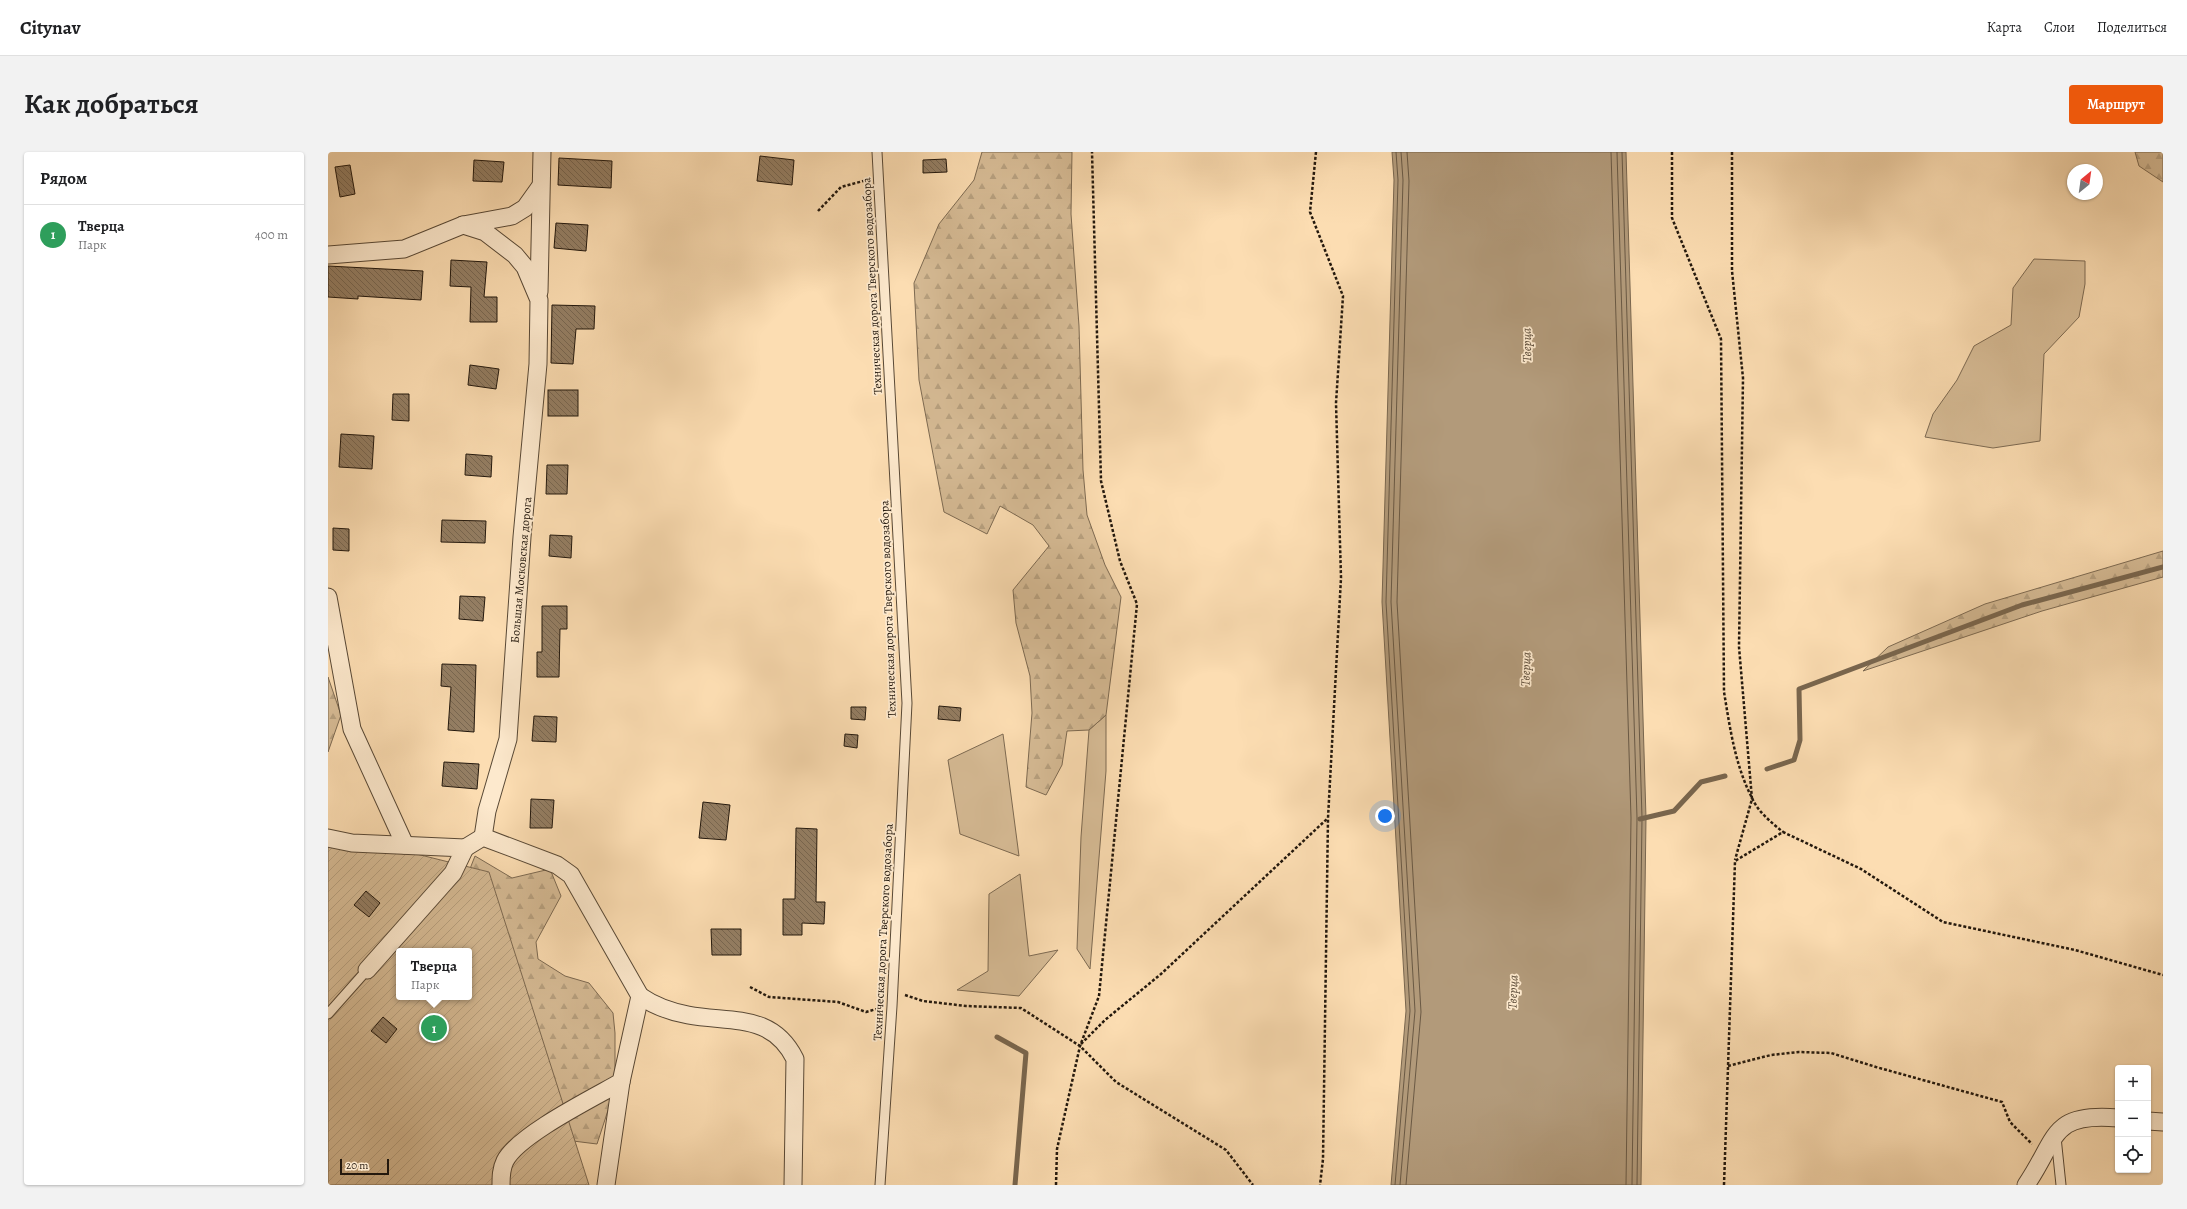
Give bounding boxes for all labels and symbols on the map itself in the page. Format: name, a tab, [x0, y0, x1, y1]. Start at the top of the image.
north arrow	[2067, 164, 2103, 200]
street label: Техническая дорога Тверского водозабора	[858, 177, 886, 395]
water label: Тверца	[1518, 328, 1535, 362]
street label: Большая Московская дорога	[507, 496, 535, 644]
street label: Техническая дорога Тверского водозабора	[876, 500, 900, 718]
water label: Тверца	[1516, 651, 1535, 687]
your location	[1375, 806, 1395, 826]
street label: Техническая дорога Тверского водозабора	[869, 823, 897, 1041]
water label: Тверца	[1503, 974, 1522, 1010]
pin: 1	[421, 1013, 447, 1043]
scale bar	[340, 1157, 389, 1176]

